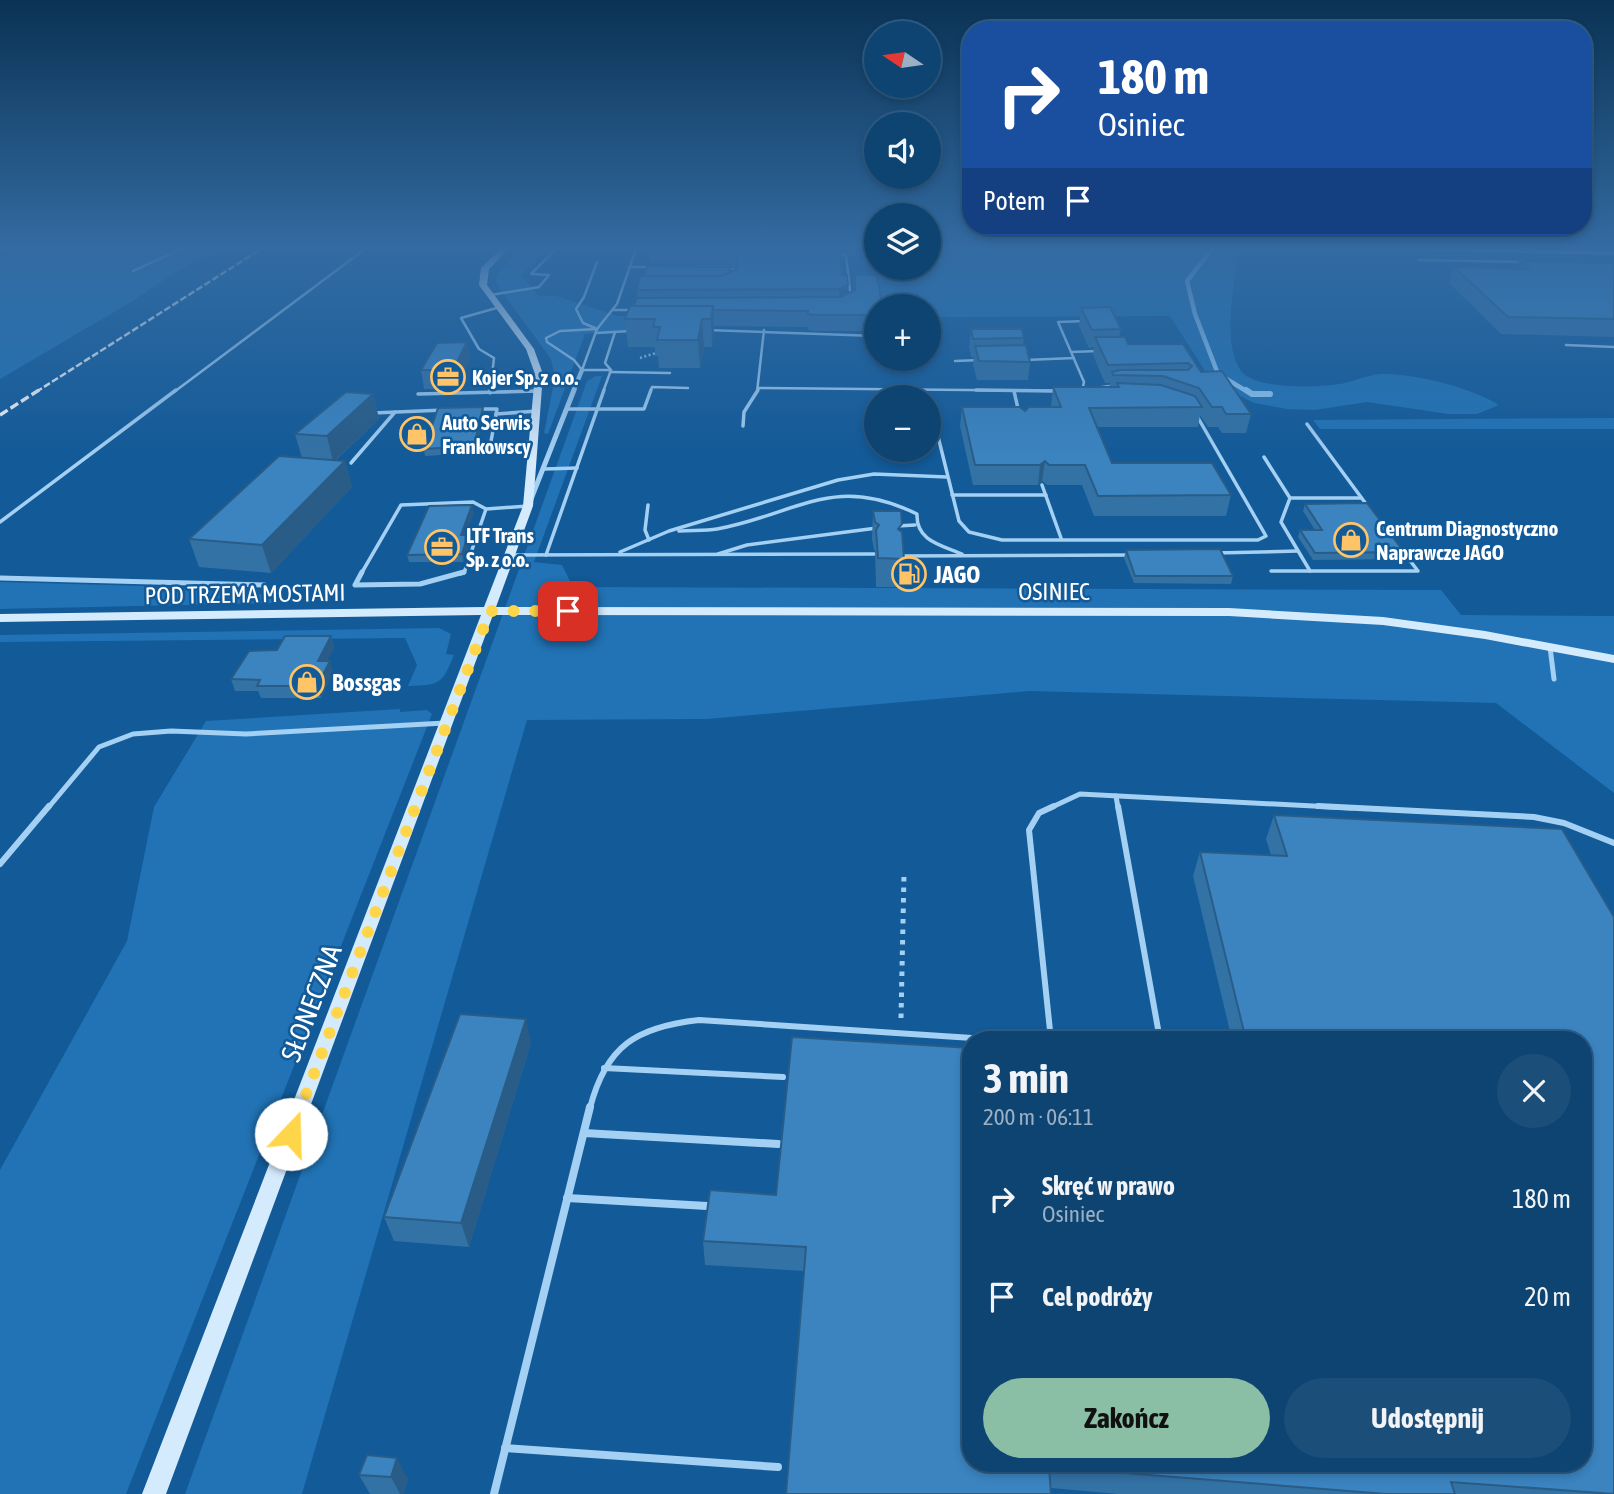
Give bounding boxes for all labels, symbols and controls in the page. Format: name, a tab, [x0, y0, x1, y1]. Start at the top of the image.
north arrow	[864, 21, 942, 98]
map controls	[864, 21, 941, 462]
text: 180 m	[1098, 48, 1209, 104]
icon: right	[983, 49, 1074, 140]
text: Osiniec	[1098, 106, 1184, 143]
button: sound	[864, 112, 941, 189]
icon: arrive	[1059, 182, 1097, 220]
text: Potem	[983, 186, 1045, 216]
button: layers	[864, 203, 941, 280]
button: +	[864, 294, 941, 371]
office icon: Kojer Sp. z o.o.	[429, 358, 467, 396]
place label: Kojer Sp. z o.o.	[472, 365, 578, 389]
button: −	[864, 385, 941, 462]
place label: Auto Serwis Frankowscy	[441, 410, 531, 458]
shop icon: Auto Serwis Frankowscy	[398, 415, 436, 453]
place label: Centrum Diagnostyczno Naprawcze JAGO	[1376, 516, 1558, 564]
shop icon: Centrum Diagnostyczno Naprawcze JAGO	[1332, 521, 1370, 559]
place label: LTF Trans Sp. z o.o.	[466, 523, 534, 571]
office icon: LTF Trans Sp. z o.o.	[423, 528, 461, 566]
fuel station icon: JAGO	[890, 555, 928, 593]
place label: JAGO	[933, 561, 980, 588]
street label: OSINIEC	[1018, 578, 1090, 605]
street label: POD TRZEMA MOSTAMI	[144, 579, 346, 609]
pin	[538, 581, 598, 641]
icon: arrive	[549, 592, 587, 630]
shop icon: Bossgas	[288, 663, 326, 701]
place label: Bossgas	[332, 669, 402, 696]
street label: SŁONECZNA	[274, 940, 348, 1066]
text: 3 min	[983, 1054, 1069, 1102]
button: close	[1497, 1054, 1571, 1128]
position arrow	[254, 1097, 328, 1171]
text: 200 m · 06:11	[983, 1104, 1094, 1130]
text: Skręć w prawo	[1042, 1171, 1175, 1201]
icon: right	[983, 1180, 1021, 1218]
text: 180 m	[1512, 1184, 1571, 1214]
text: Osiniec	[1042, 1201, 1104, 1227]
icon: arrive	[983, 1278, 1021, 1316]
text: Cel podróży	[1042, 1282, 1153, 1312]
text: 20 m	[1524, 1282, 1571, 1312]
button: Zakończ	[983, 1378, 1270, 1458]
button: Udostępnij	[1284, 1378, 1571, 1458]

